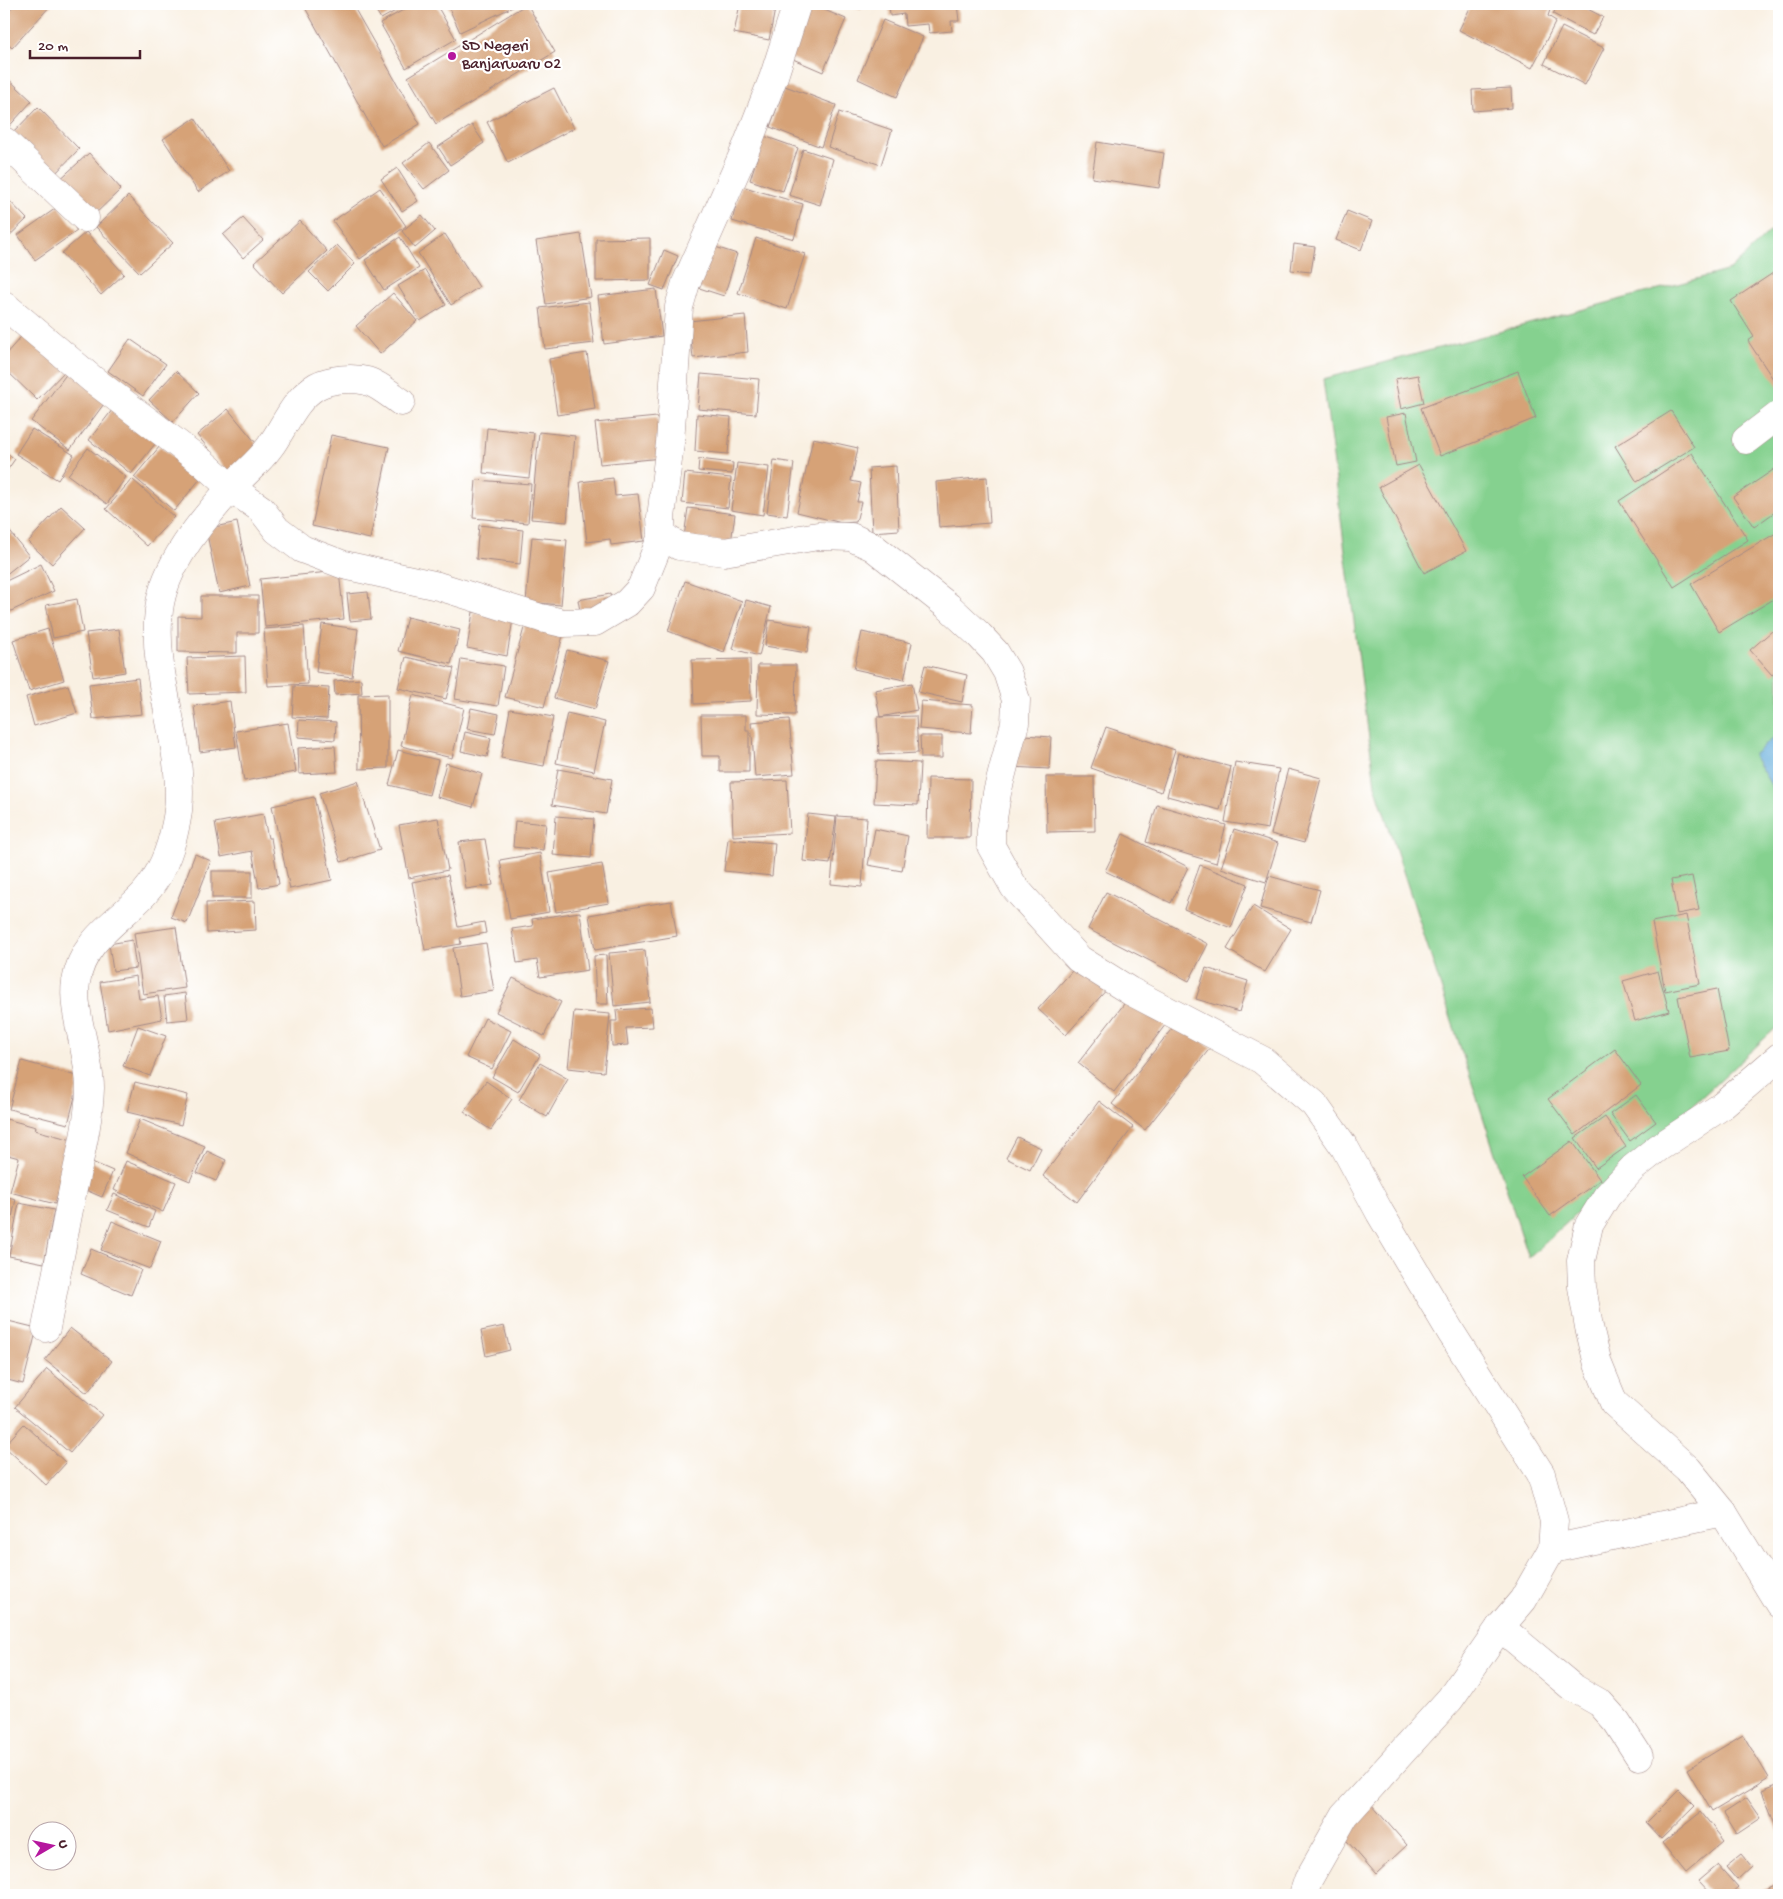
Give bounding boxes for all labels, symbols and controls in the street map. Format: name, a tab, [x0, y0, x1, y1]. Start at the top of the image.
scale bar	[30, 28, 140, 60]
text: 20 m	[38, 38, 68, 56]
place label: SD Negeri Banjarwaru 02	[461, 38, 561, 75]
marker: SD Negeri Banjarwaru 02	[446, 50, 458, 62]
north arrow	[28, 1822, 78, 1872]
text: U	[53, 1839, 71, 1850]

